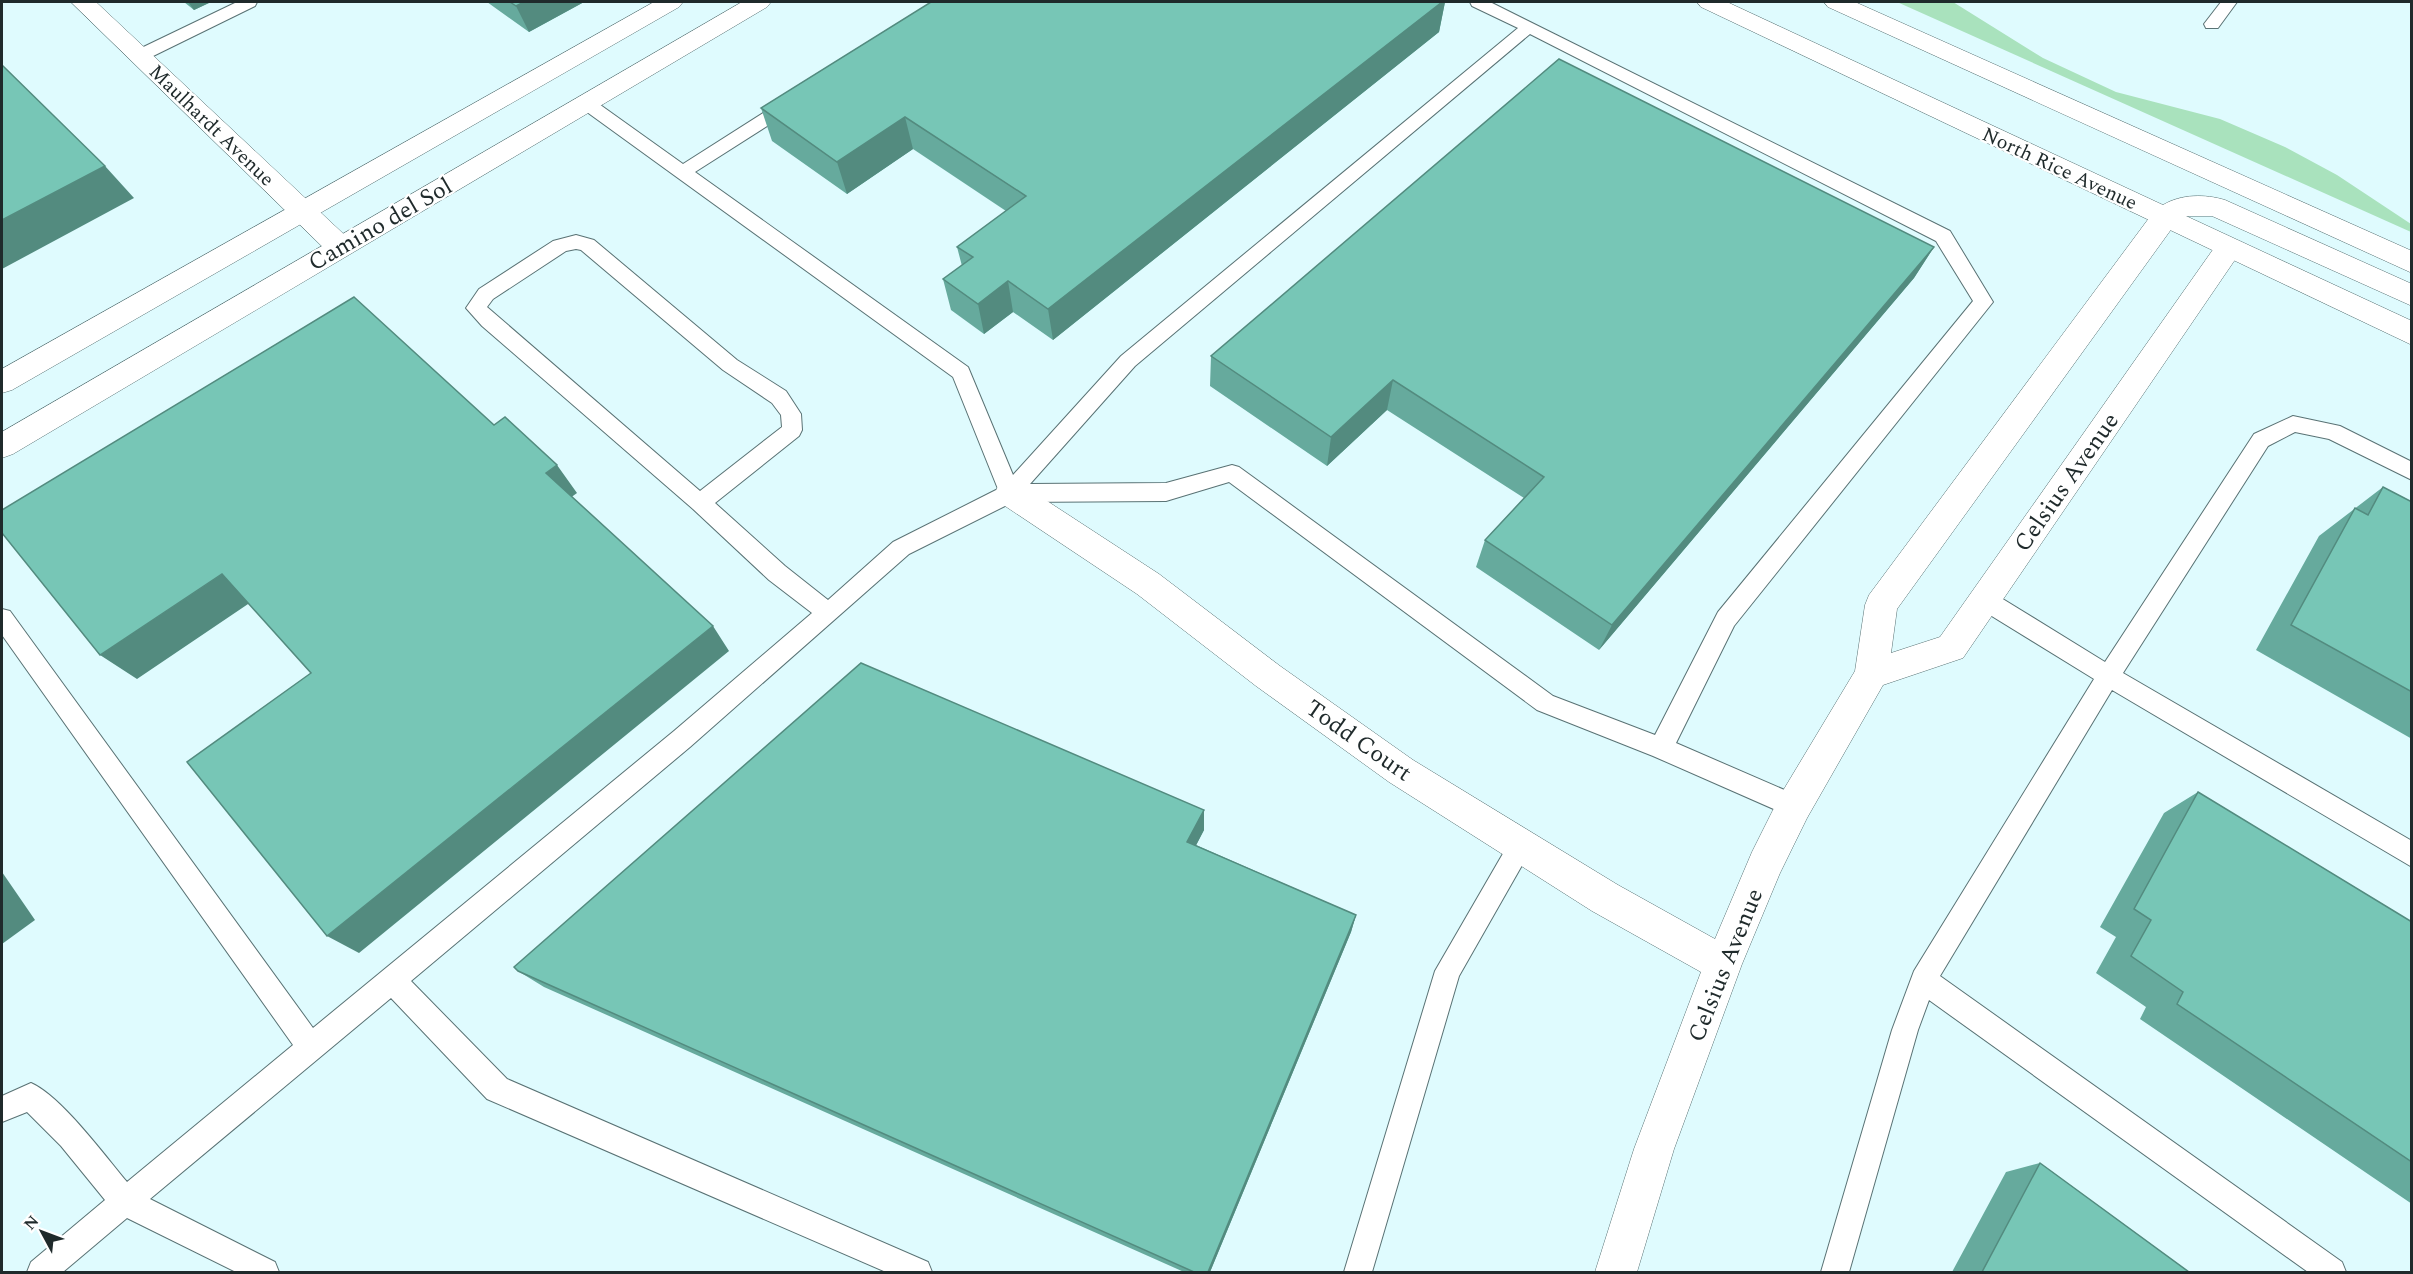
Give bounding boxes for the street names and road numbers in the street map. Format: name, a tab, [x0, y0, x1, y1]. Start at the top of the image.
street label: Maulhardt Avenue	[142, 58, 281, 194]
street label: North Rice Avenue	[1977, 120, 2142, 218]
street label: Camino del Sol	[302, 169, 459, 281]
street label: Celsius Avenue	[2005, 405, 2128, 560]
street label: Todd Court	[1298, 691, 1419, 791]
street label: Celsius Avenue	[1679, 883, 1773, 1048]

